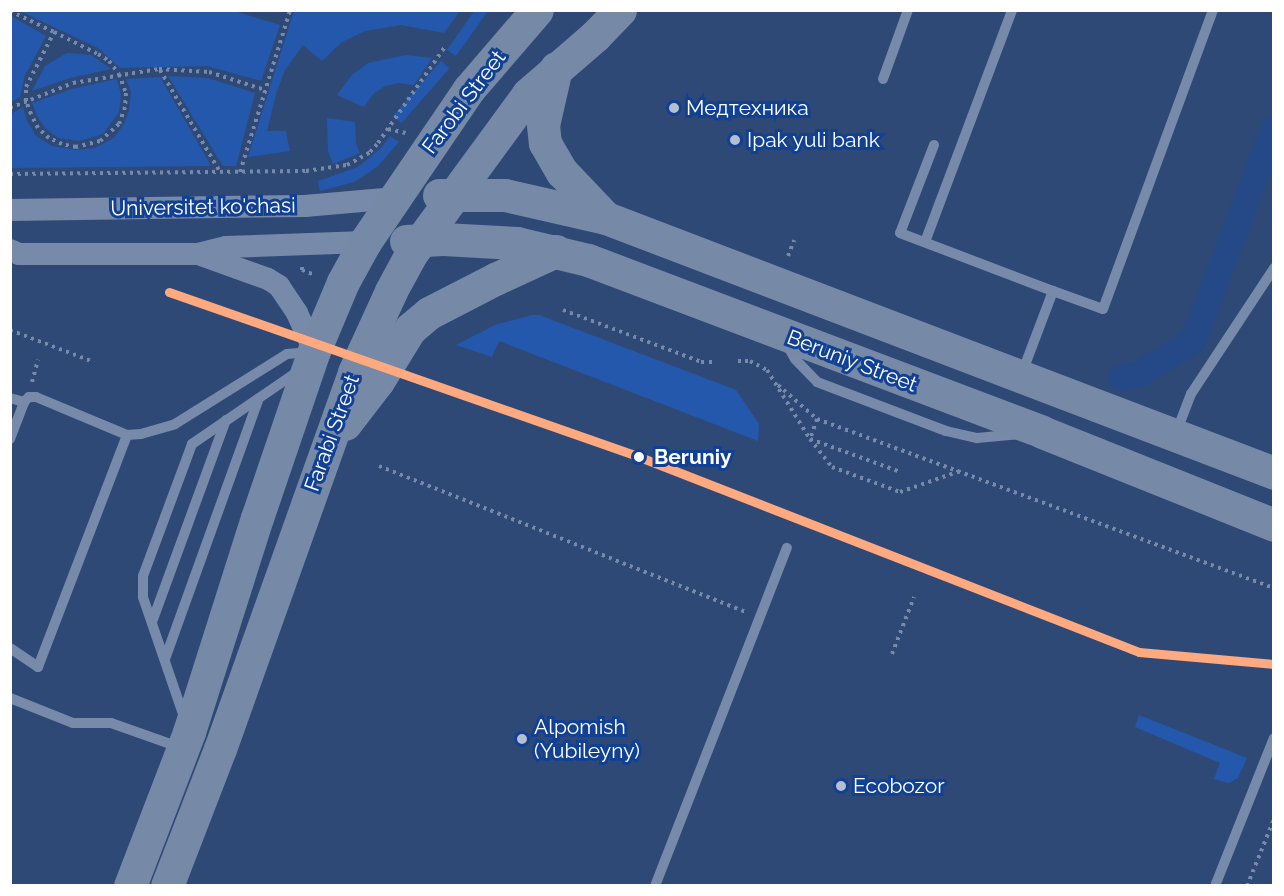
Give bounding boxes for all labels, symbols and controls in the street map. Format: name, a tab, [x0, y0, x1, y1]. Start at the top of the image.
street label: Farobi Street	[417, 45, 511, 159]
place label: Медтехника	[686, 95, 809, 121]
marker: Медтехника	[667, 101, 681, 115]
place label: Ipak yuli bank	[747, 127, 880, 153]
marker: Ipak yuli bank	[728, 133, 742, 147]
street label: Universitet ko'chasi	[110, 193, 296, 221]
street label: Beruniy Street	[783, 325, 921, 397]
street label: Farabi Street	[299, 371, 365, 495]
place label: Beruniy	[654, 444, 732, 470]
marker: Beruniy	[629, 447, 649, 467]
place label: Alpomish (Yubileyny)	[534, 714, 640, 764]
marker: Alpomish (Yubileyny)	[515, 732, 529, 746]
place label: Ecobozor	[853, 773, 945, 799]
marker: Ecobozor	[834, 779, 848, 793]

